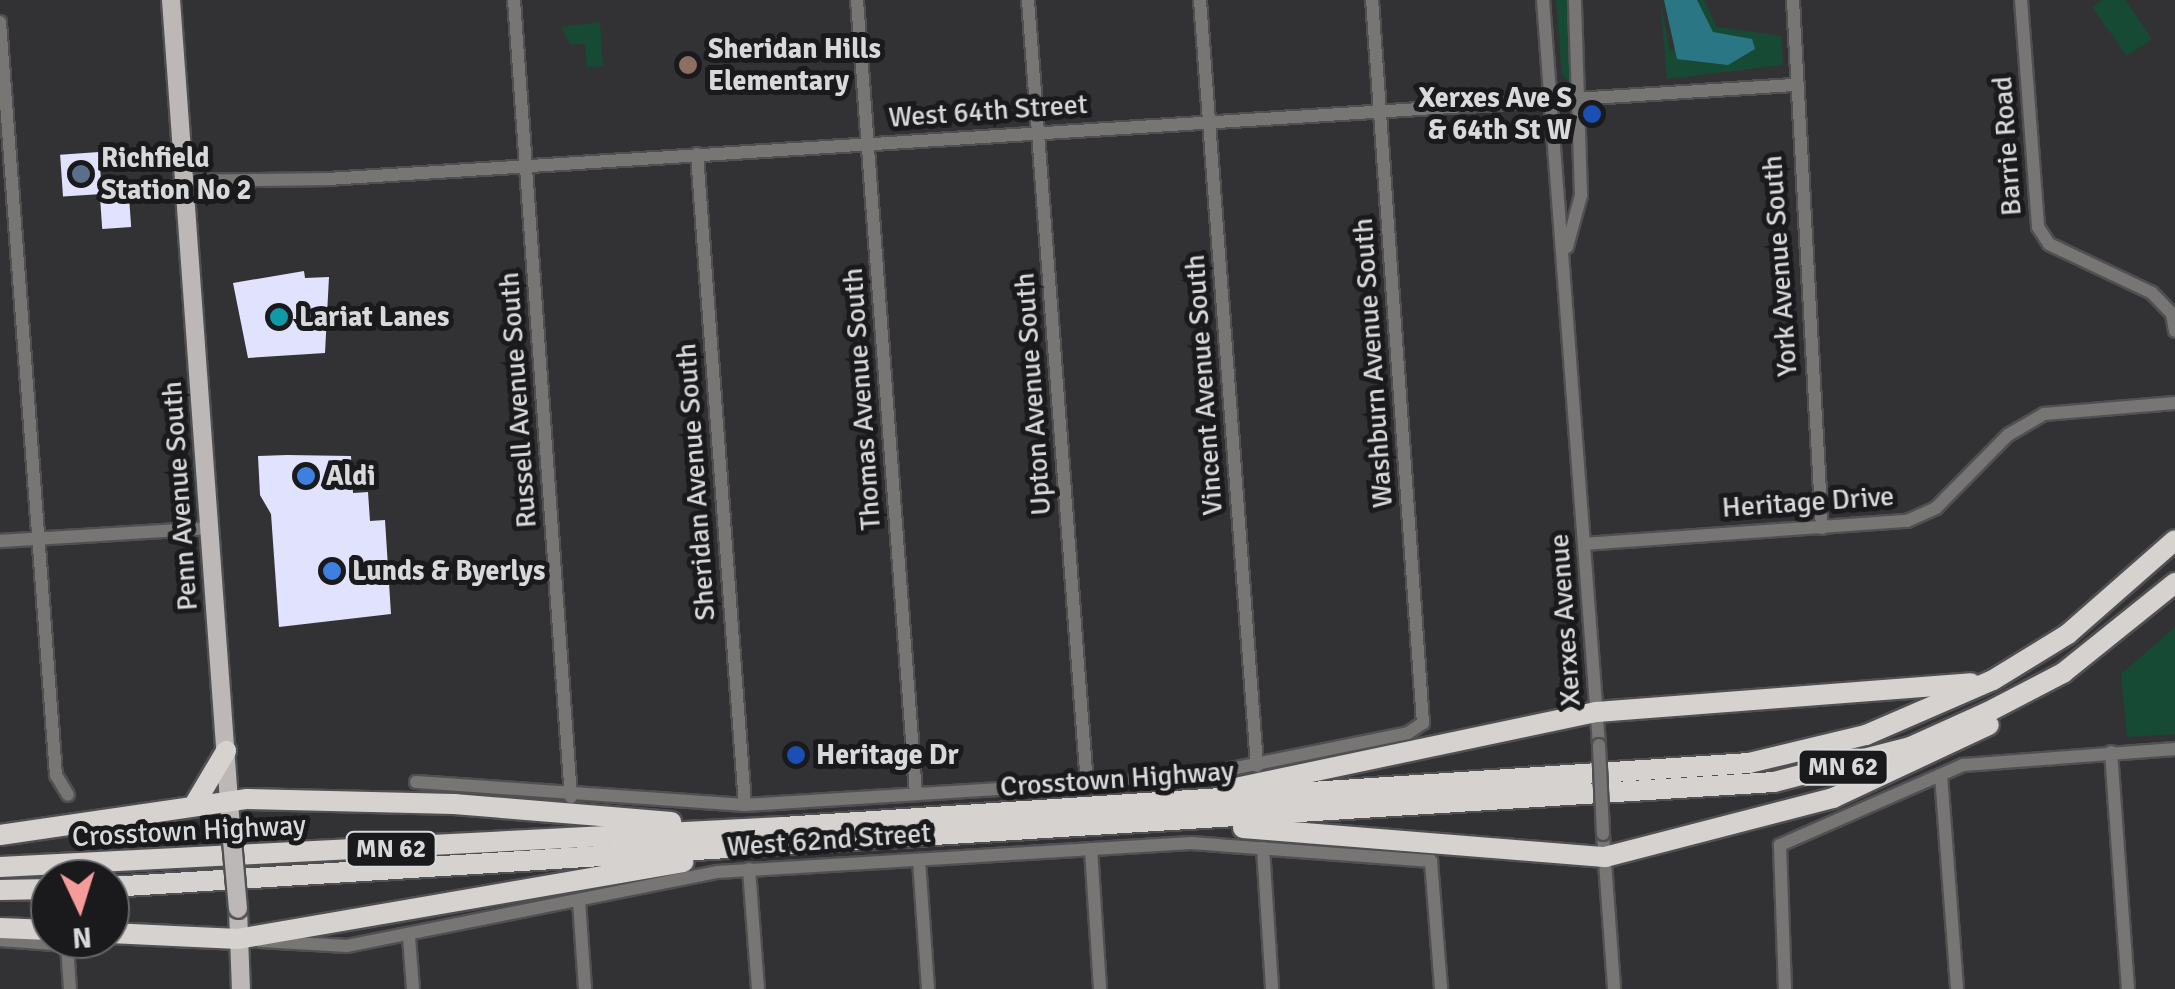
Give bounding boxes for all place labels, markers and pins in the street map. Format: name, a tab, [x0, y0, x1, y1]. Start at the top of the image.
place label: Sheridan Hills Elementary	[708, 32, 881, 98]
marker: Sheridan Hills Elementary	[677, 54, 699, 76]
place label: Xerxes Ave S & 64th St W	[1418, 81, 1572, 147]
marker: Xerxes Ave S & 64th St W	[1581, 103, 1603, 125]
place label: Richfield Station No 2	[101, 141, 252, 207]
marker: Richfield Station No 2	[70, 163, 92, 185]
place label: Lariat Lanes	[299, 300, 449, 334]
marker: Lariat Lanes	[268, 306, 290, 328]
place label: Aldi	[326, 459, 376, 493]
marker: Aldi	[295, 465, 317, 487]
place label: Lunds & Byerlys	[352, 554, 545, 588]
marker: Lunds & Byerlys	[321, 560, 343, 582]
place label: Heritage Dr	[816, 738, 959, 772]
marker: Heritage Dr	[785, 744, 807, 766]

